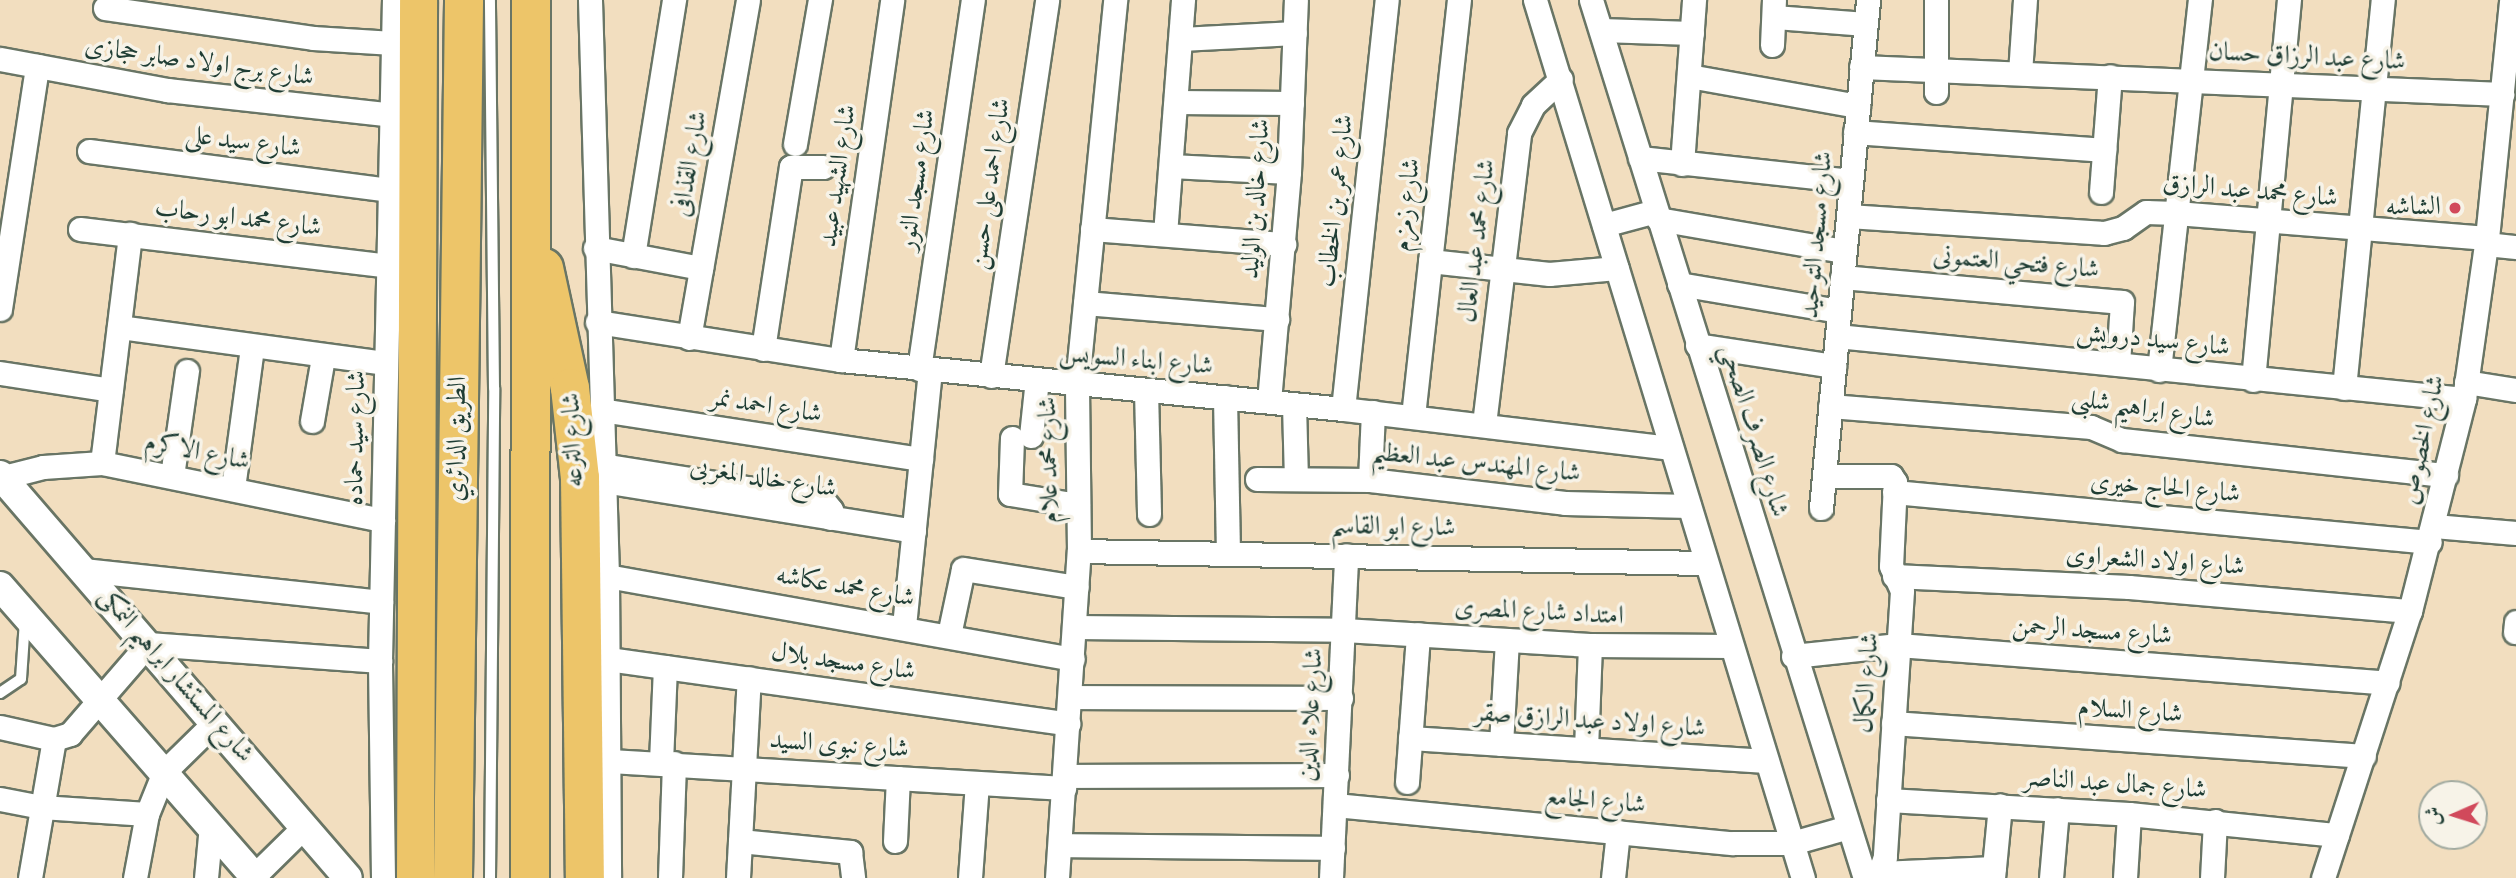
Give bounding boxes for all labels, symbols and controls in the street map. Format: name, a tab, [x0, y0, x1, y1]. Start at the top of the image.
street label: شارع برج اولاد صابر حجازى	[82, 31, 316, 95]
street label: شارع عبد الرزاق حسان	[2208, 37, 2406, 79]
street label: شارع احمد على حسن	[964, 96, 1018, 272]
street label: شارع الشهيد عبيد	[814, 103, 864, 249]
street label: شارع مسجد النور	[893, 107, 943, 253]
street label: شارع القذافى	[666, 109, 716, 219]
street label: شارع عمر بن الخطاب	[1312, 113, 1362, 289]
street label: شارع خالد بن الوليد	[1236, 118, 1278, 280]
street label: شارع سيد على	[183, 120, 303, 166]
street label: شارع مسجد التوحيد	[1795, 150, 1841, 320]
street label: شارع زمزم	[1388, 157, 1428, 253]
street label: شارع محمد عبد العال	[1453, 158, 1503, 324]
street label: شارع محمد عبد الرازق	[2161, 169, 2339, 215]
place label: الشاشه	[2385, 192, 2441, 224]
street label: شارع محمد ابو رحاب	[153, 193, 323, 245]
marker: الشاشه	[2447, 200, 2463, 216]
street label: شارع فتحي العتمونى	[1932, 241, 2100, 287]
street label: شارع سيد درويش	[2075, 317, 2231, 365]
street label: شارع ابناء السويس	[1058, 339, 1214, 383]
street label: شارع الصرف الصحي	[1712, 341, 1794, 521]
street label: شارع سيد حماده	[340, 370, 374, 506]
street label: شارع الخصوص	[2395, 372, 2453, 508]
street label: الطريق الدائري	[441, 376, 475, 502]
street label: شارع احمد نمر	[708, 383, 824, 431]
street label: شارع ابراهيم شلبى	[2069, 383, 2217, 437]
street label: شارع الترعه	[557, 392, 591, 488]
street label: شارع محمد علام	[1033, 396, 1067, 524]
street label: شارع الاكرم	[142, 428, 252, 478]
street label: شارع المهندس عبد العظيم	[1370, 438, 1582, 490]
street label: شارع خالد المغربى	[687, 452, 839, 506]
street label: شارع الحاج خيرى	[2089, 467, 2241, 511]
street label: شارع ابو القاسم	[1330, 511, 1456, 545]
street label: شارع اولاد الشعراوى	[2064, 540, 2246, 584]
street label: شارع محمد عكاشه	[773, 560, 917, 616]
street label: شارع المستشار ابراهيم النمكى	[91, 582, 259, 770]
street label: امتداد شارع المصرى	[1454, 593, 1624, 633]
street label: شارع مسجد الرحمن	[2011, 611, 2173, 653]
street label: شارع الكمال	[1849, 632, 1887, 734]
street label: شارع مسجد بلال	[769, 637, 917, 689]
street label: شارع علاء الدين	[1293, 647, 1331, 783]
street label: شارع السلام	[2077, 693, 2183, 731]
street label: شارع اولاد عبد الرازق صقر	[1474, 698, 1706, 746]
street label: شارع نبوى السيد	[768, 726, 910, 766]
street label: شارع جمال عبد الناصر	[2023, 763, 2207, 807]
north arrow	[2418, 780, 2488, 850]
street label: شارع الجامع	[1543, 782, 1647, 822]
text: ش	[2421, 806, 2448, 826]

